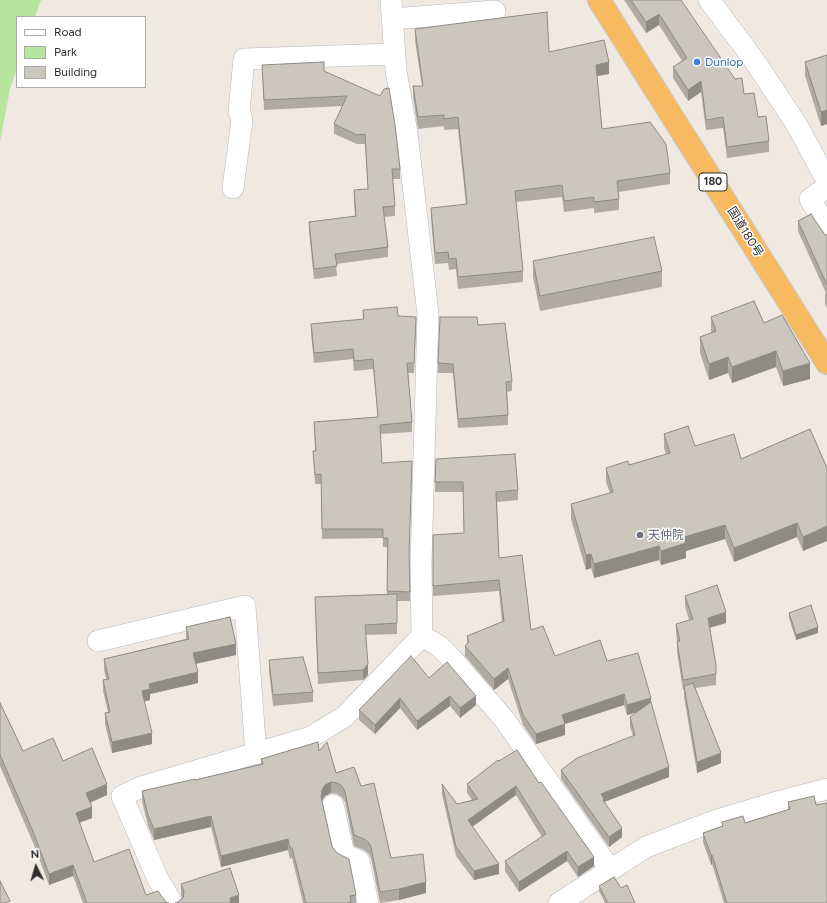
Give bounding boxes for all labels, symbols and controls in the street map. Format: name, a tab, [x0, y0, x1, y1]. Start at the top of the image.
legend	[16, 16, 146, 88]
text: Road	[54, 25, 82, 39]
text: Park	[54, 45, 77, 59]
place label: Dunlop	[705, 55, 743, 69]
marker: Dunlop	[692, 57, 702, 67]
text: Building	[54, 65, 97, 79]
road number: 180	[699, 173, 727, 191]
street label: 国道180号	[724, 204, 766, 260]
place label: 天仲院	[648, 528, 684, 542]
marker: 天仲院	[635, 530, 645, 540]
north arrow	[16, 847, 56, 887]
text: N	[30, 848, 40, 861]

